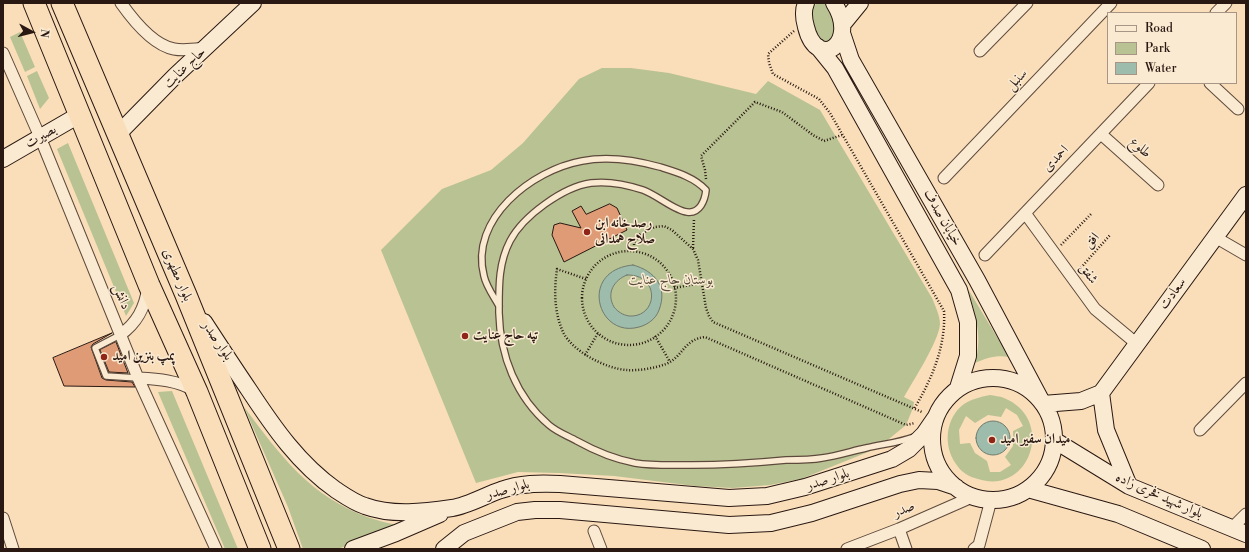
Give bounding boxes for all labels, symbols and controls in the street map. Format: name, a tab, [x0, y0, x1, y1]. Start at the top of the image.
north arrow	[12, 12, 52, 52]
legend	[1107, 12, 1237, 84]
text: Road	[1145, 21, 1173, 36]
text: N	[36, 28, 51, 39]
text: Park	[1145, 41, 1170, 56]
street label: حاج عنایت	[160, 44, 210, 92]
text: Water	[1145, 61, 1177, 76]
street label: سنبل	[1003, 66, 1031, 94]
street label: بصیرت	[22, 121, 60, 153]
street label: طلوع	[1126, 134, 1154, 162]
street label: احمدی	[1039, 142, 1073, 176]
street label: خیابان صدف	[919, 187, 965, 249]
place label: رصدخانه ابن صلاح همدانی	[595, 216, 655, 248]
marker: رصدخانه ابن صلاح همدانی	[582, 227, 592, 237]
street label: افق	[1081, 230, 1103, 252]
street label: بلوار مطهری	[158, 246, 196, 304]
street label: شفق	[1075, 260, 1101, 288]
park label: بوستان حاج عنایت	[628, 273, 714, 289]
street label: سعادت	[1156, 275, 1190, 313]
street label: دانش	[108, 282, 134, 312]
street label: بلوار صدر	[198, 318, 236, 364]
place label: تپه حاج عنایت	[473, 328, 539, 344]
marker: تپه حاج عنایت	[460, 331, 470, 341]
place label: پمپ بنزین امید	[112, 349, 175, 365]
marker: پمپ بنزین امید	[99, 352, 109, 362]
place label: میدان سفیر امید	[1000, 432, 1070, 448]
marker: میدان سفیر امید	[987, 435, 997, 445]
street label: بلوار صدر	[804, 465, 852, 495]
street label: بلوار شهید فخری زاده	[1113, 469, 1205, 523]
street label: بلوار صدر	[485, 476, 531, 504]
street label: صدر	[891, 498, 917, 522]

